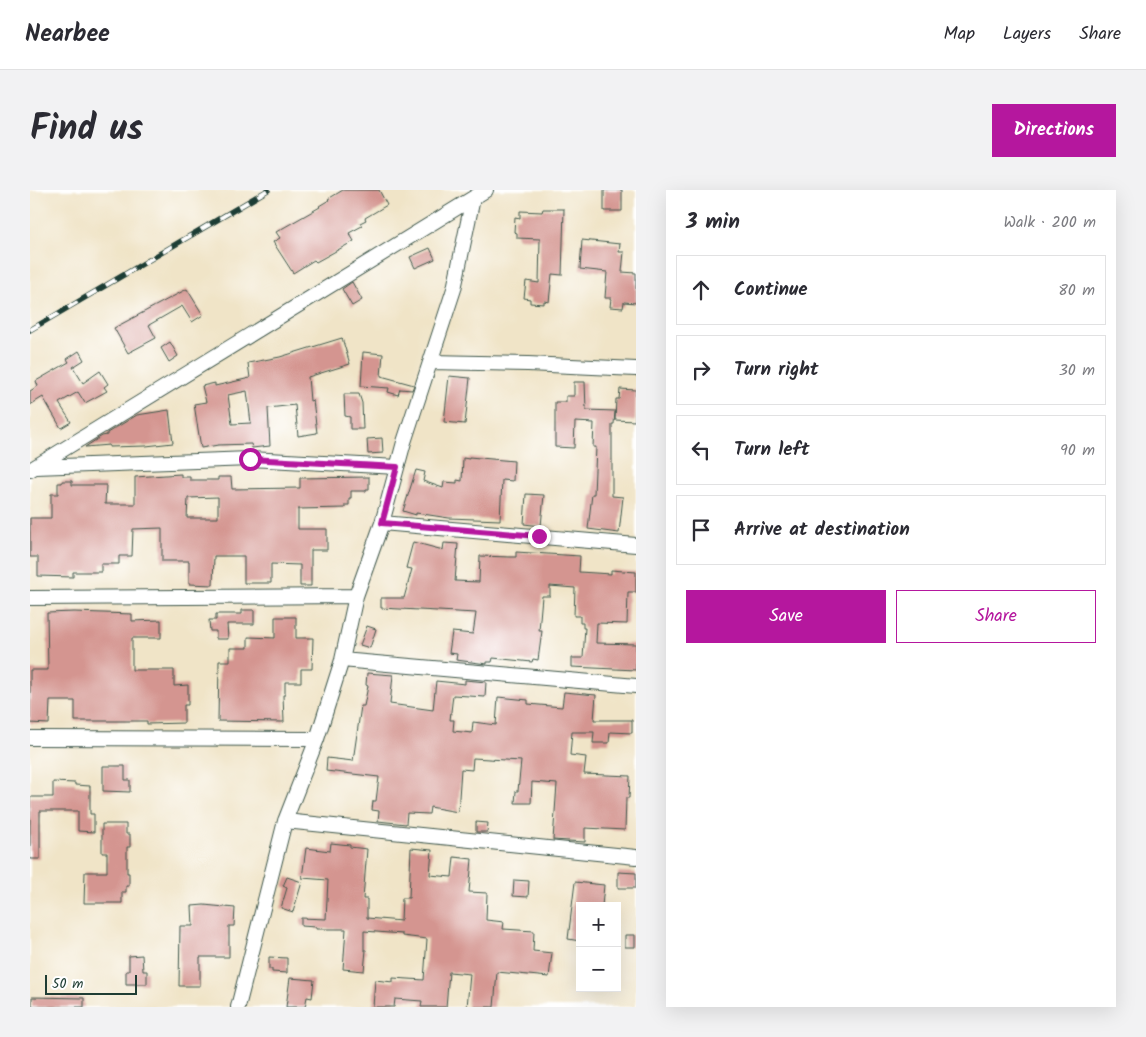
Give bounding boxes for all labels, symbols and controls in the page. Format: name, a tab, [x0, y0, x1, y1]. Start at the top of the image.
text: Nearbee	[25, 15, 110, 54]
text: Map	[944, 20, 975, 49]
text: Layers	[1003, 20, 1051, 49]
text: Share	[1079, 20, 1121, 49]
text: Find us	[30, 102, 143, 158]
button: Directions	[992, 104, 1116, 157]
text: 3 min	[686, 206, 740, 239]
text: Walk · 200 m	[1003, 210, 1096, 235]
text: Continue	[734, 275, 807, 305]
icon: ahead	[687, 276, 715, 304]
text: 80 m	[1058, 278, 1095, 303]
text: Turn right	[734, 355, 819, 385]
icon: right	[687, 356, 715, 384]
text: 30 m	[1059, 358, 1095, 383]
text: Turn left	[734, 435, 809, 465]
icon: left	[687, 436, 715, 464]
text: 90 m	[1060, 438, 1095, 463]
route start	[239, 448, 262, 471]
text: Arrive at destination	[734, 515, 910, 545]
icon: arrive	[687, 516, 715, 544]
route end	[528, 525, 551, 548]
button: Save	[686, 590, 886, 643]
button: Share	[896, 590, 1096, 643]
map controls	[576, 902, 621, 992]
button: +	[576, 902, 621, 947]
button: −	[576, 947, 621, 992]
scale bar	[45, 972, 138, 995]
text: 50 m	[52, 973, 83, 995]

